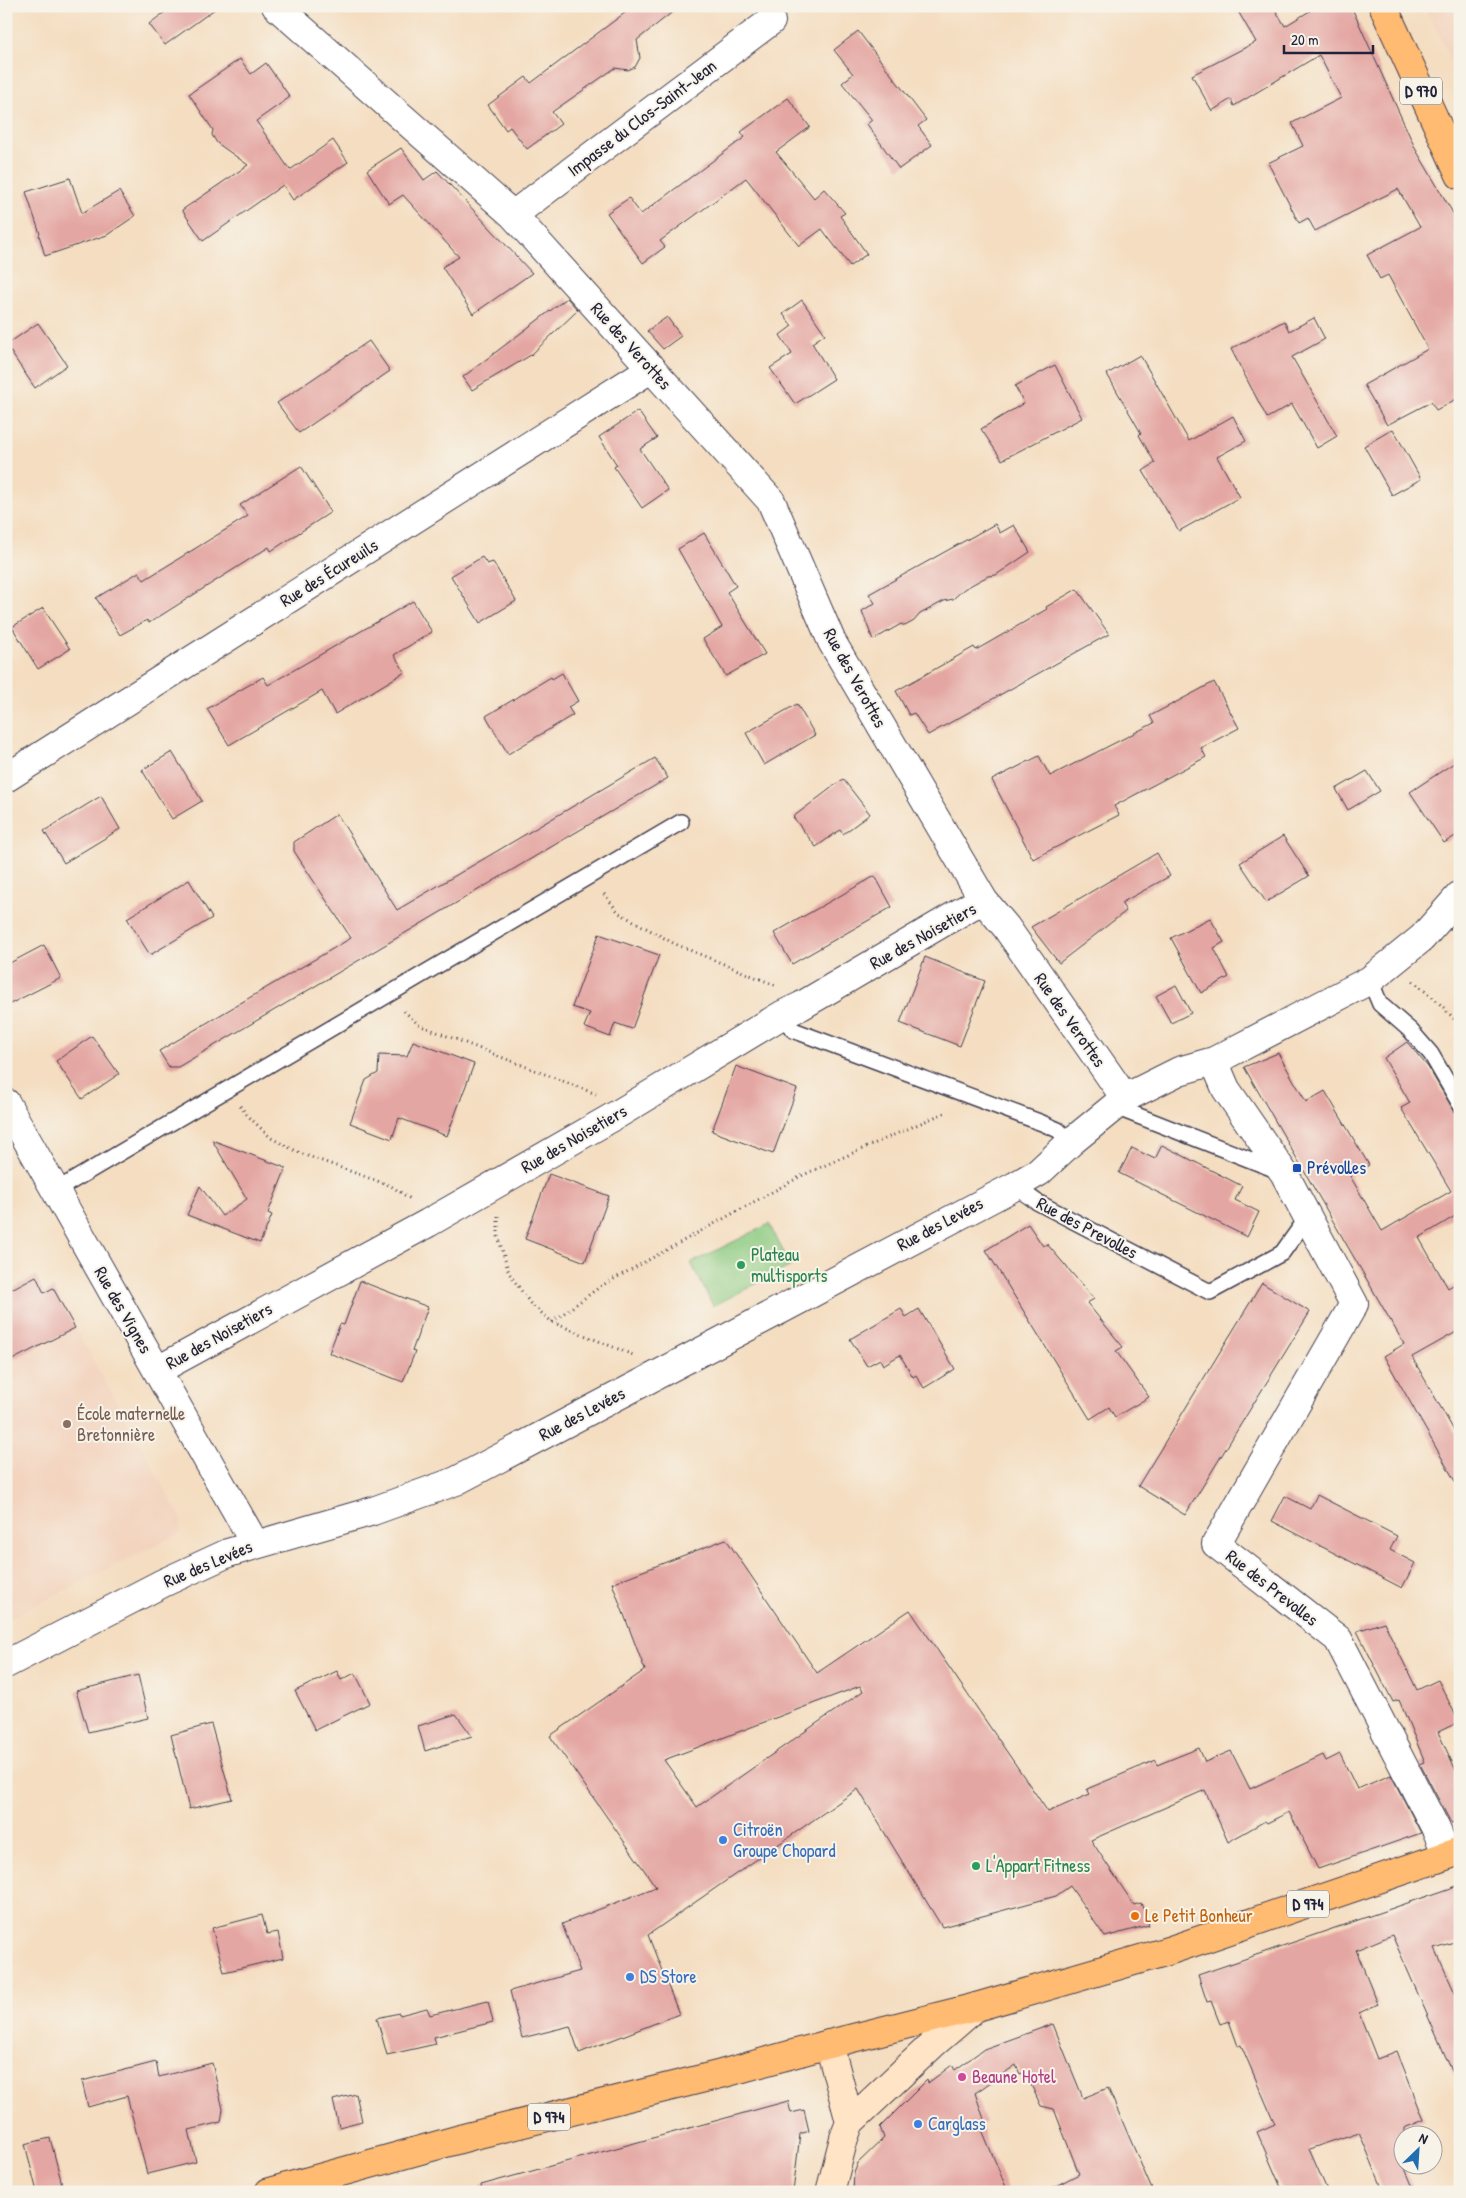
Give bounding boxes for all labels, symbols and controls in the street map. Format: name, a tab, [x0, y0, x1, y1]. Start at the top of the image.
scale bar	[1284, 22, 1372, 54]
text: 20 m	[1291, 29, 1318, 50]
street label: Impasse du Clos-Saint-Jean	[562, 53, 721, 182]
road number: D 970	[1400, 78, 1442, 104]
street label: Rue des Verottes	[585, 296, 677, 395]
street label: Rue des Écureuils	[275, 533, 383, 613]
street label: Rue des Verottes	[818, 624, 893, 732]
street label: Rue des Noisetiers	[865, 896, 981, 975]
street label: Rue des Verottes	[1029, 968, 1112, 1072]
street label: Rue des Noisetiers	[516, 1098, 631, 1179]
place label: Prévolles	[1307, 1155, 1366, 1180]
marker: Prévolles	[1291, 1162, 1303, 1174]
street label: Rue des Levées	[892, 1190, 987, 1257]
street label: Rue des Prevolles	[1032, 1190, 1142, 1265]
place label: Plateau multisports	[751, 1242, 827, 1288]
marker: Plateau multisports	[735, 1259, 747, 1271]
street label: Rue des Vignes	[89, 1262, 158, 1358]
street label: Rue des Noisetiers	[161, 1296, 277, 1375]
street label: Rue des Levées	[534, 1380, 629, 1447]
place label: École maternelle Bretonnière	[77, 1401, 185, 1447]
marker: École maternelle Bretonnière	[61, 1418, 73, 1430]
street label: Rue des Levées	[160, 1534, 256, 1593]
street label: Rue des Prevolles	[1221, 1544, 1324, 1632]
place label: Citroën Groupe Chopard	[733, 1817, 835, 1863]
marker: Citroën Groupe Chopard	[717, 1834, 729, 1846]
place label: L'Appart Fitness	[986, 1853, 1090, 1878]
marker: L'Appart Fitness	[970, 1860, 982, 1872]
road number: D 974	[1287, 1890, 1329, 1918]
place label: Le Petit Bonheur	[1145, 1903, 1253, 1928]
marker: Le Petit Bonheur	[1129, 1910, 1141, 1922]
place label: DS Store	[640, 1964, 697, 1989]
marker: DS Store	[624, 1971, 636, 1983]
place label: Beaune Hotel	[972, 2064, 1056, 2089]
marker: Beaune Hotel	[956, 2071, 968, 2083]
road number: D 974	[528, 2104, 570, 2130]
place label: Carglass	[928, 2111, 986, 2136]
marker: Carglass	[912, 2118, 924, 2130]
north arrow	[1394, 2126, 1444, 2176]
text: N	[1416, 2128, 1432, 2148]

